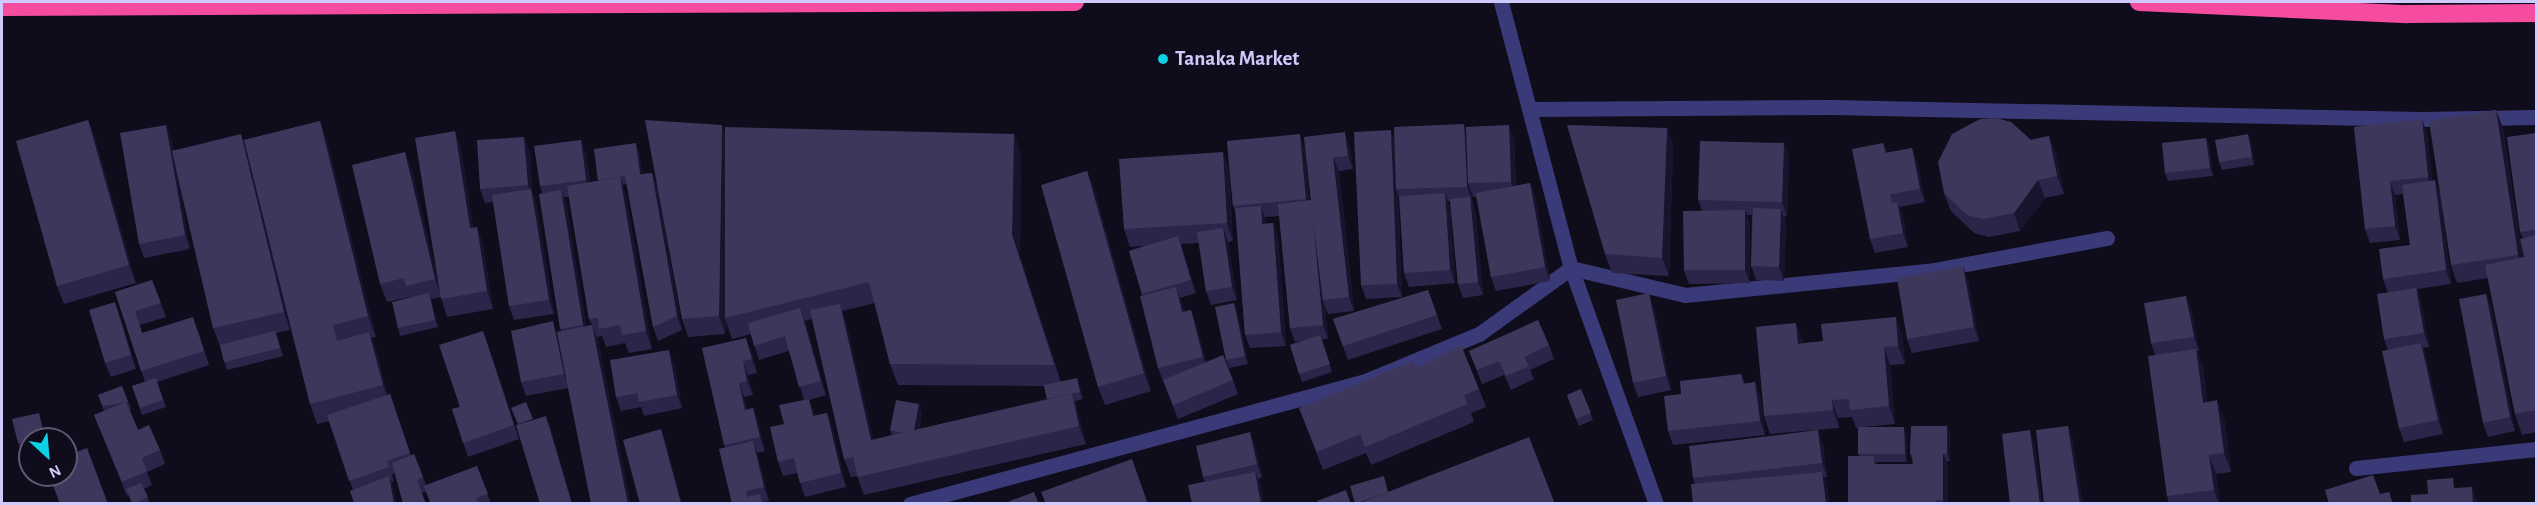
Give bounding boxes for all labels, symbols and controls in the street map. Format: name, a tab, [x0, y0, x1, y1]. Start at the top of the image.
place label: Tanaka Market	[1175, 46, 1299, 72]
marker: Tanaka Market	[1156, 52, 1170, 66]
north arrow	[18, 427, 78, 487]
text: N	[47, 462, 64, 481]

